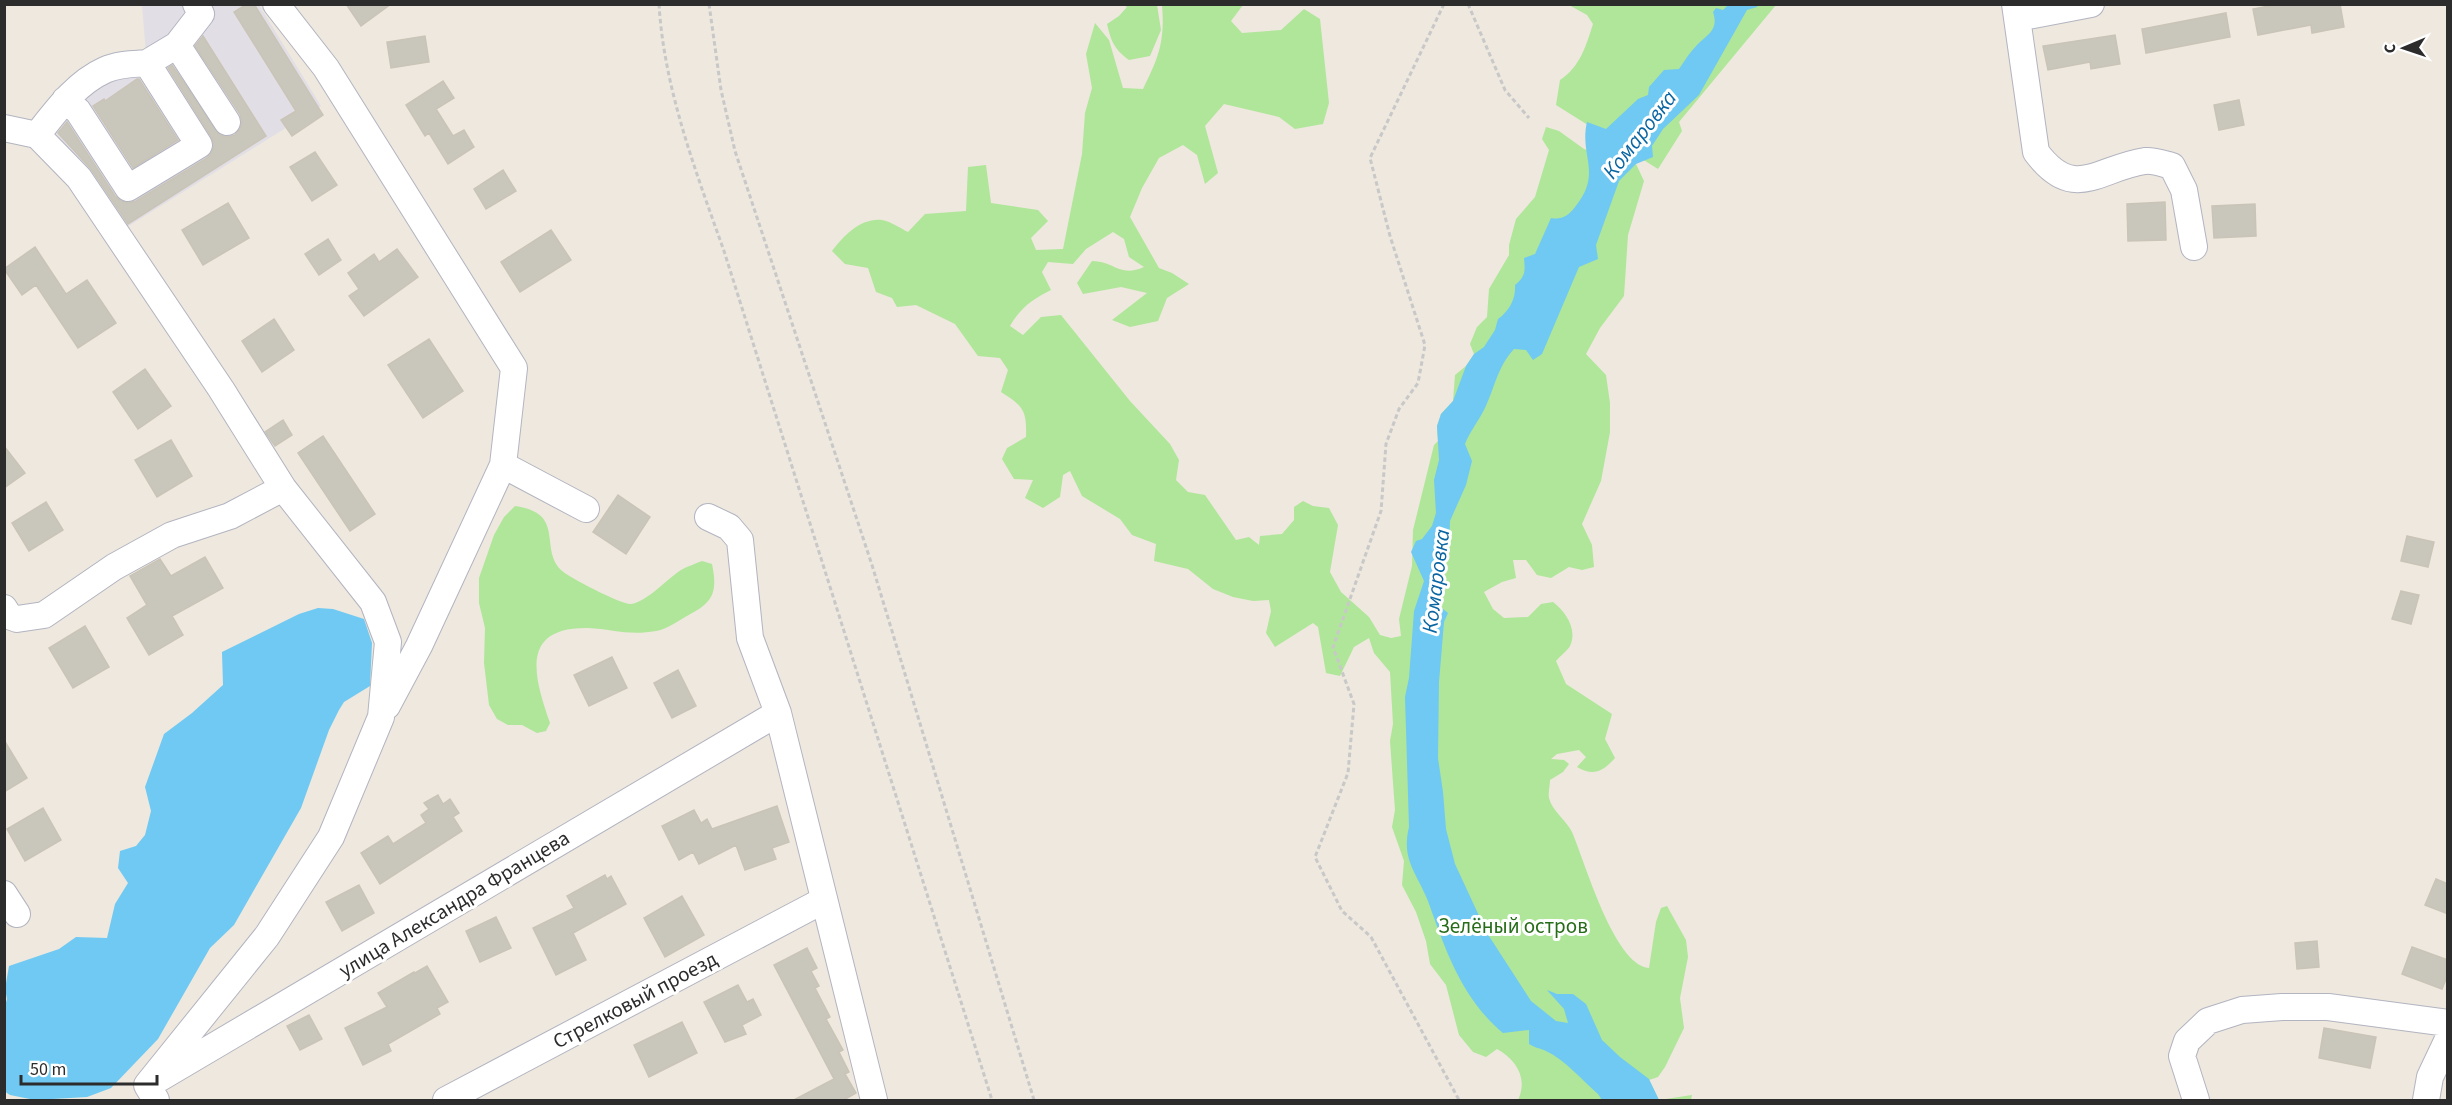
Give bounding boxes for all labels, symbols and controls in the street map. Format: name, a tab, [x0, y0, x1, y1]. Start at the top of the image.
north arrow	[2374, 18, 2434, 78]
text: С	[2379, 43, 2401, 54]
water label: Комаровка	[1595, 83, 1685, 186]
water label: Комаровка	[1414, 527, 1458, 635]
street label: улица Александра Францева	[333, 823, 575, 985]
park label: Зелёный остров	[1438, 911, 1588, 941]
street label: Стрелковый проезд	[547, 944, 723, 1056]
scale bar	[21, 1048, 158, 1086]
text: 50 m	[30, 1057, 66, 1082]

